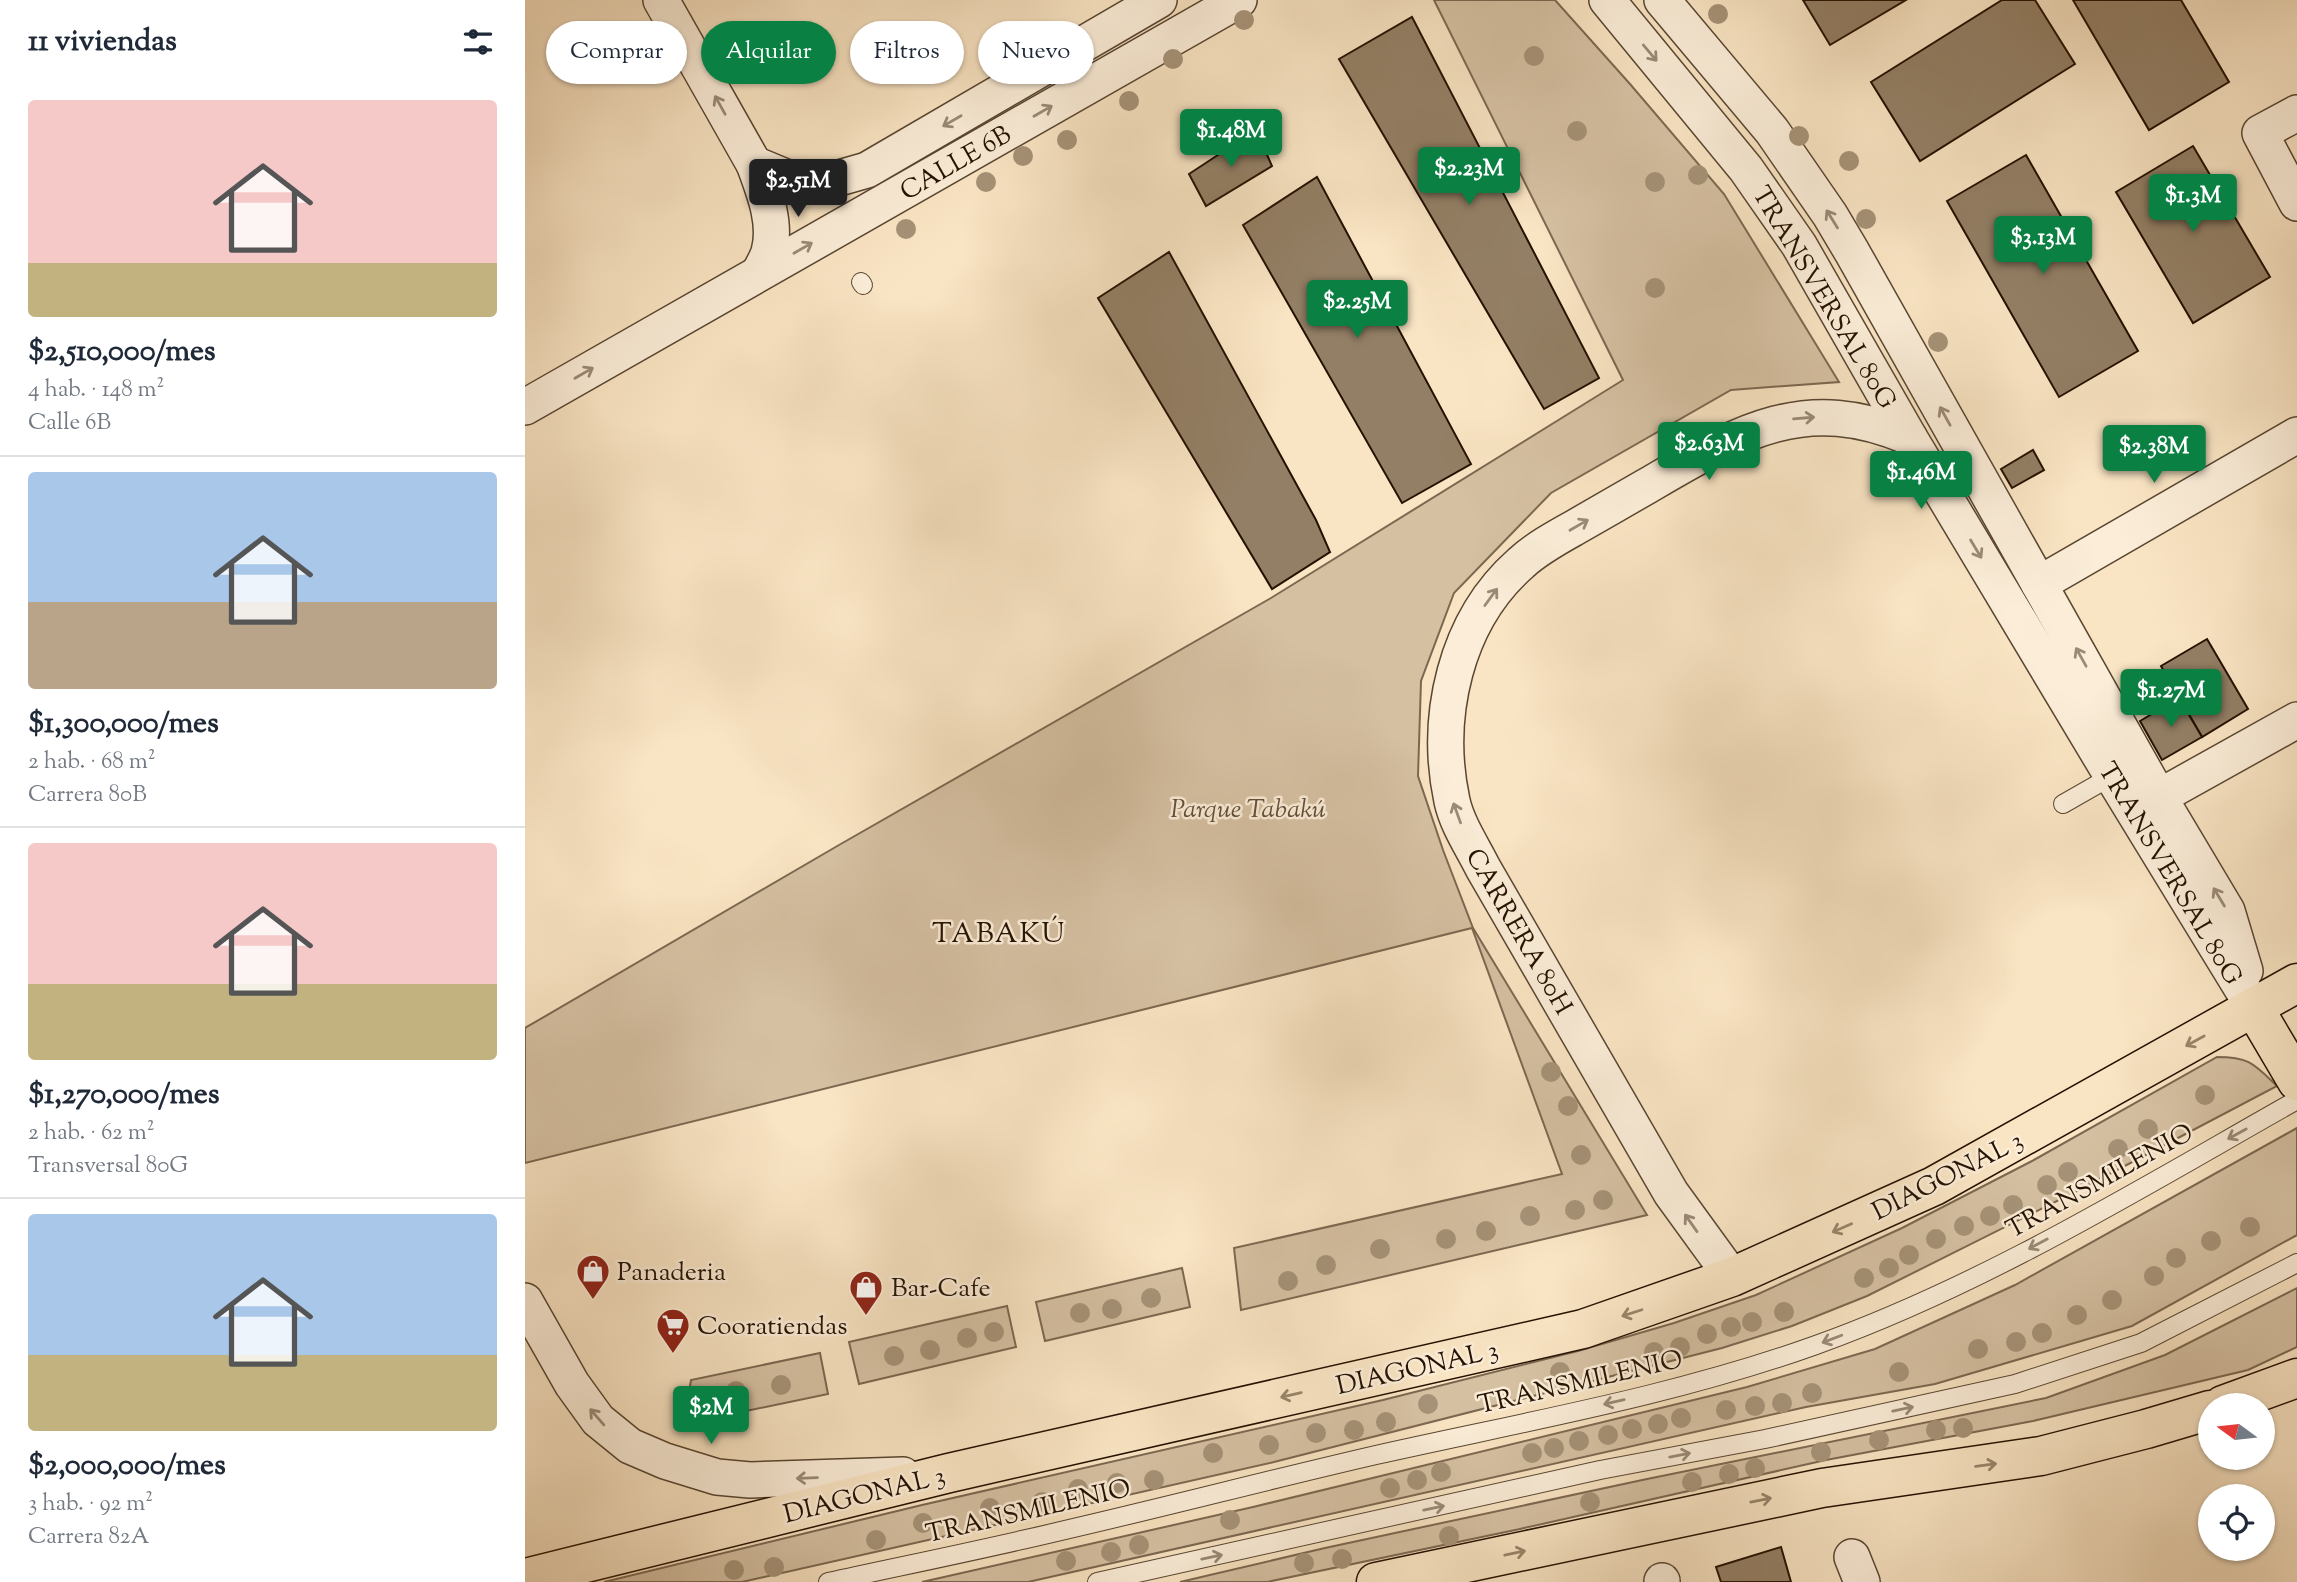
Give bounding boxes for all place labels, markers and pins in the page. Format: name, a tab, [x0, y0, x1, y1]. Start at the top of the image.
pin: $1.48M	[1174, 110, 1288, 169]
pin: $2.23M	[1412, 148, 1526, 207]
pin: $2.51M	[741, 160, 855, 219]
pin: $1.3M	[2144, 174, 2242, 234]
pin: $3.13M	[1986, 216, 2100, 276]
pin: $2.25M	[1300, 280, 1414, 340]
pin: $2.63M	[1652, 422, 1766, 482]
pin: $2.38M	[2097, 426, 2211, 485]
pin: $1.46M	[1864, 452, 1978, 511]
pin: $1.27M	[2114, 670, 2228, 729]
shop icon: Panaderia	[574, 1252, 612, 1301]
place label: Panaderia	[617, 1255, 726, 1292]
shop icon: Bar-Cafe	[847, 1268, 885, 1317]
place label: Bar-Cafe	[891, 1271, 991, 1308]
supermarket icon: Cooratiendas	[654, 1306, 692, 1355]
place label: Cooratiendas	[697, 1309, 847, 1346]
pin: $2M	[677, 1386, 745, 1446]

